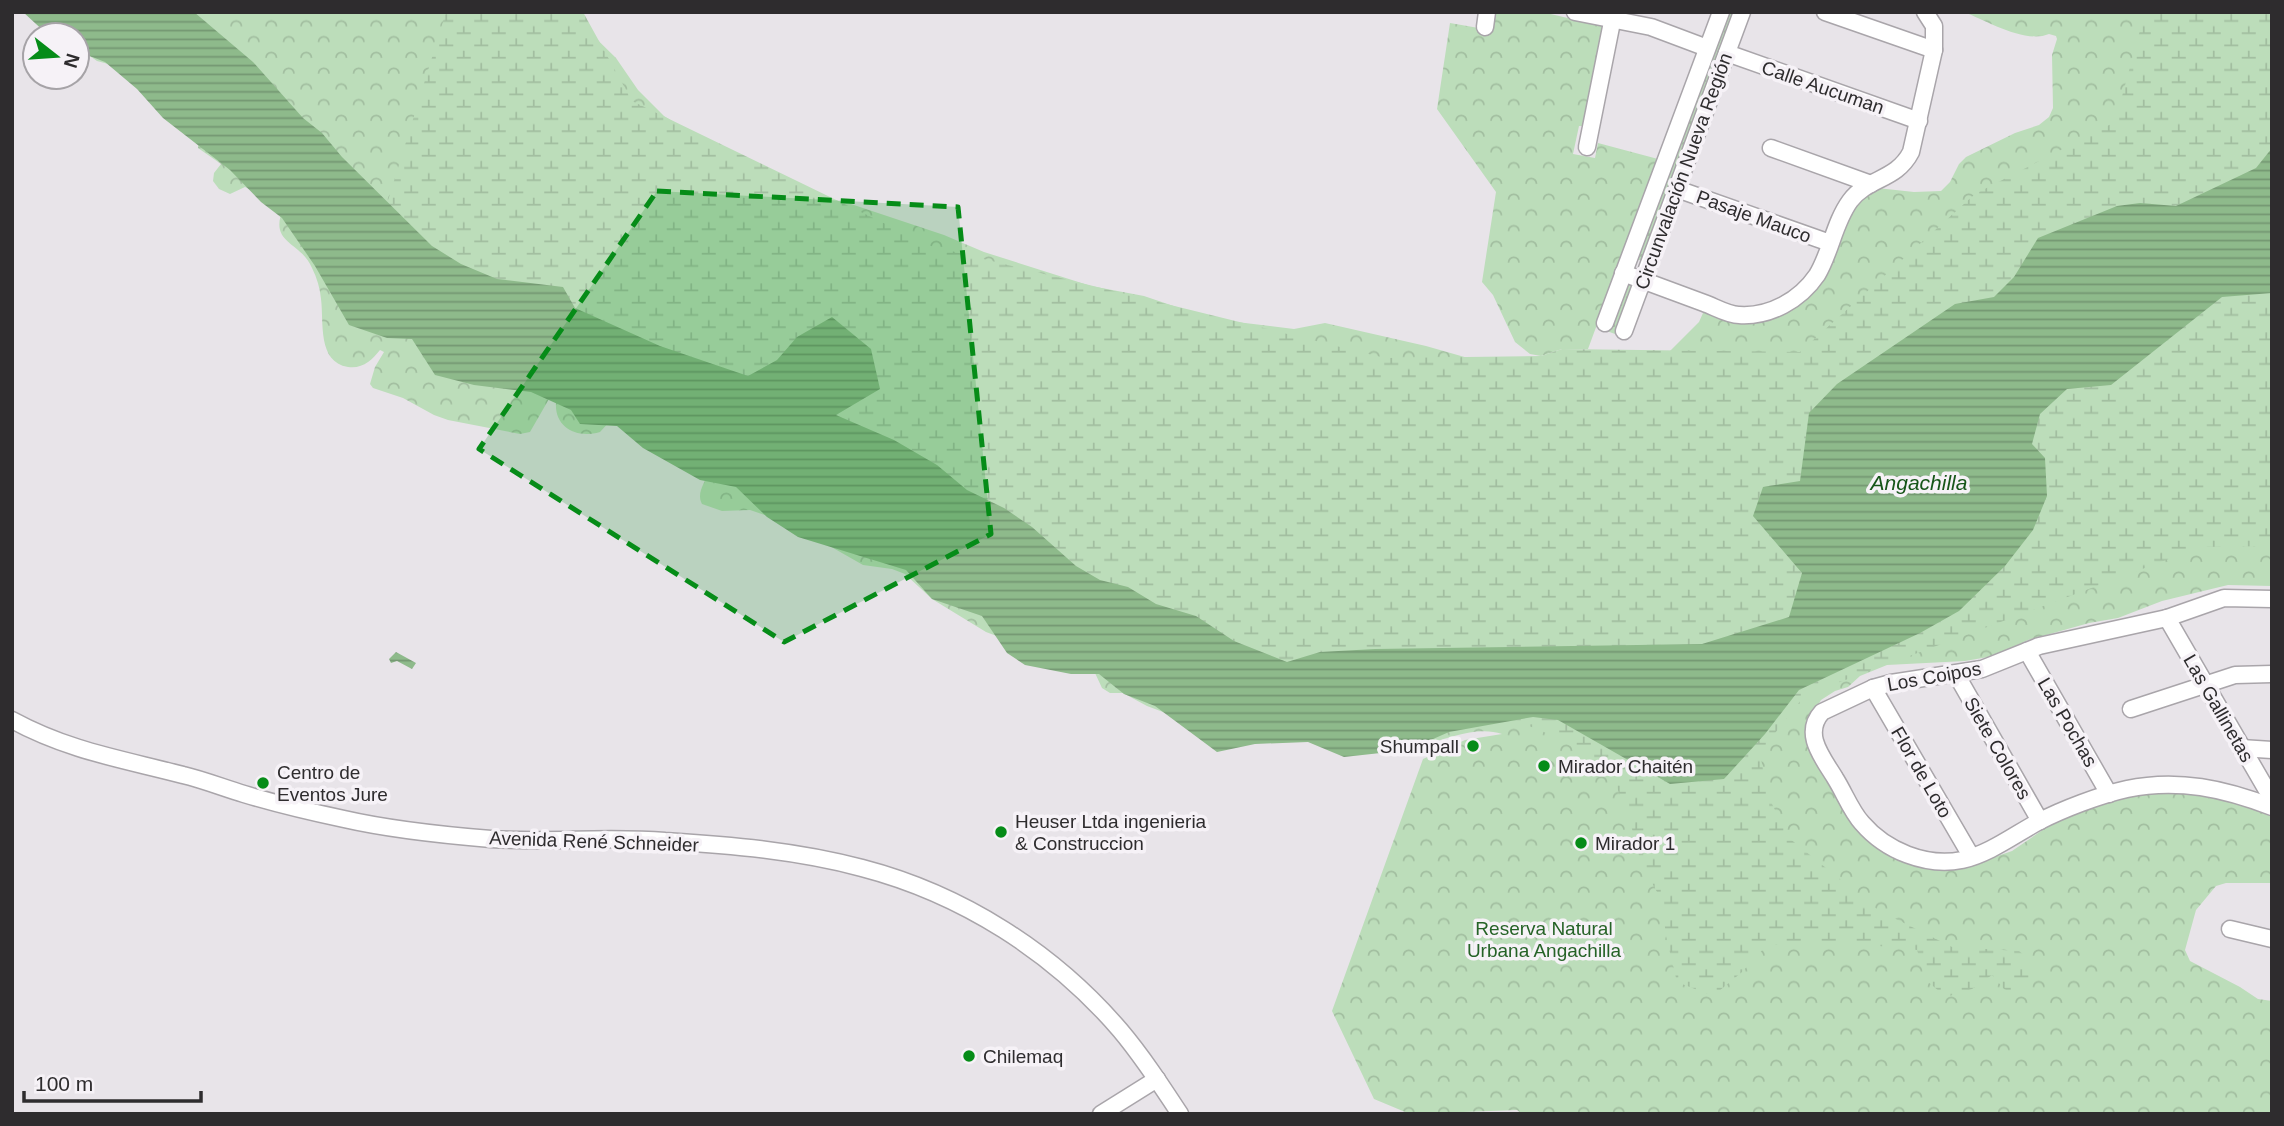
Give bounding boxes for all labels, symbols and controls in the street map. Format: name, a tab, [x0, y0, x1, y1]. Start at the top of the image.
north arrow	[21, 21, 91, 91]
street label: Circunvalación Nueva Región	[1631, 50, 1736, 292]
text: N	[60, 51, 84, 70]
street label: Calle Aucuman	[1759, 57, 1887, 118]
street label: Pasaje Mauco	[1694, 186, 1814, 247]
water label: Angachilla	[1869, 471, 1967, 494]
street label: Las Gallinetas	[2179, 651, 2258, 766]
street label: Los Coipos	[1885, 658, 1983, 695]
street label: Las Pochas	[2034, 674, 2101, 770]
street label: Siete Colores	[1960, 694, 2035, 803]
street label: Flor de Loto	[1887, 723, 1956, 821]
place label: Shumpall	[1380, 736, 1459, 757]
marker: Shumpall	[1465, 738, 1481, 754]
place label: Mirador Chaitén	[1558, 756, 1693, 777]
marker: Mirador Chaitén	[1536, 758, 1552, 774]
place label: Centro de Eventos Jure	[277, 762, 388, 805]
marker: Centro de Eventos Jure	[255, 775, 271, 791]
place label: Heuser Ltda ingenieria & Construccion	[1015, 811, 1207, 854]
marker: Heuser Ltda ingenieria & Construccion	[993, 824, 1009, 840]
street label: Avenida René Schneider	[489, 827, 700, 856]
place label: Mirador 1	[1595, 833, 1675, 854]
marker: Mirador 1	[1573, 835, 1589, 851]
park label: Reserva Natural Urbana Angachilla	[1467, 918, 1622, 961]
place label: Chilemaq	[983, 1046, 1063, 1067]
marker: Chilemaq	[961, 1048, 977, 1064]
scale bar	[24, 1060, 201, 1104]
text: 100 m	[35, 1072, 93, 1095]

